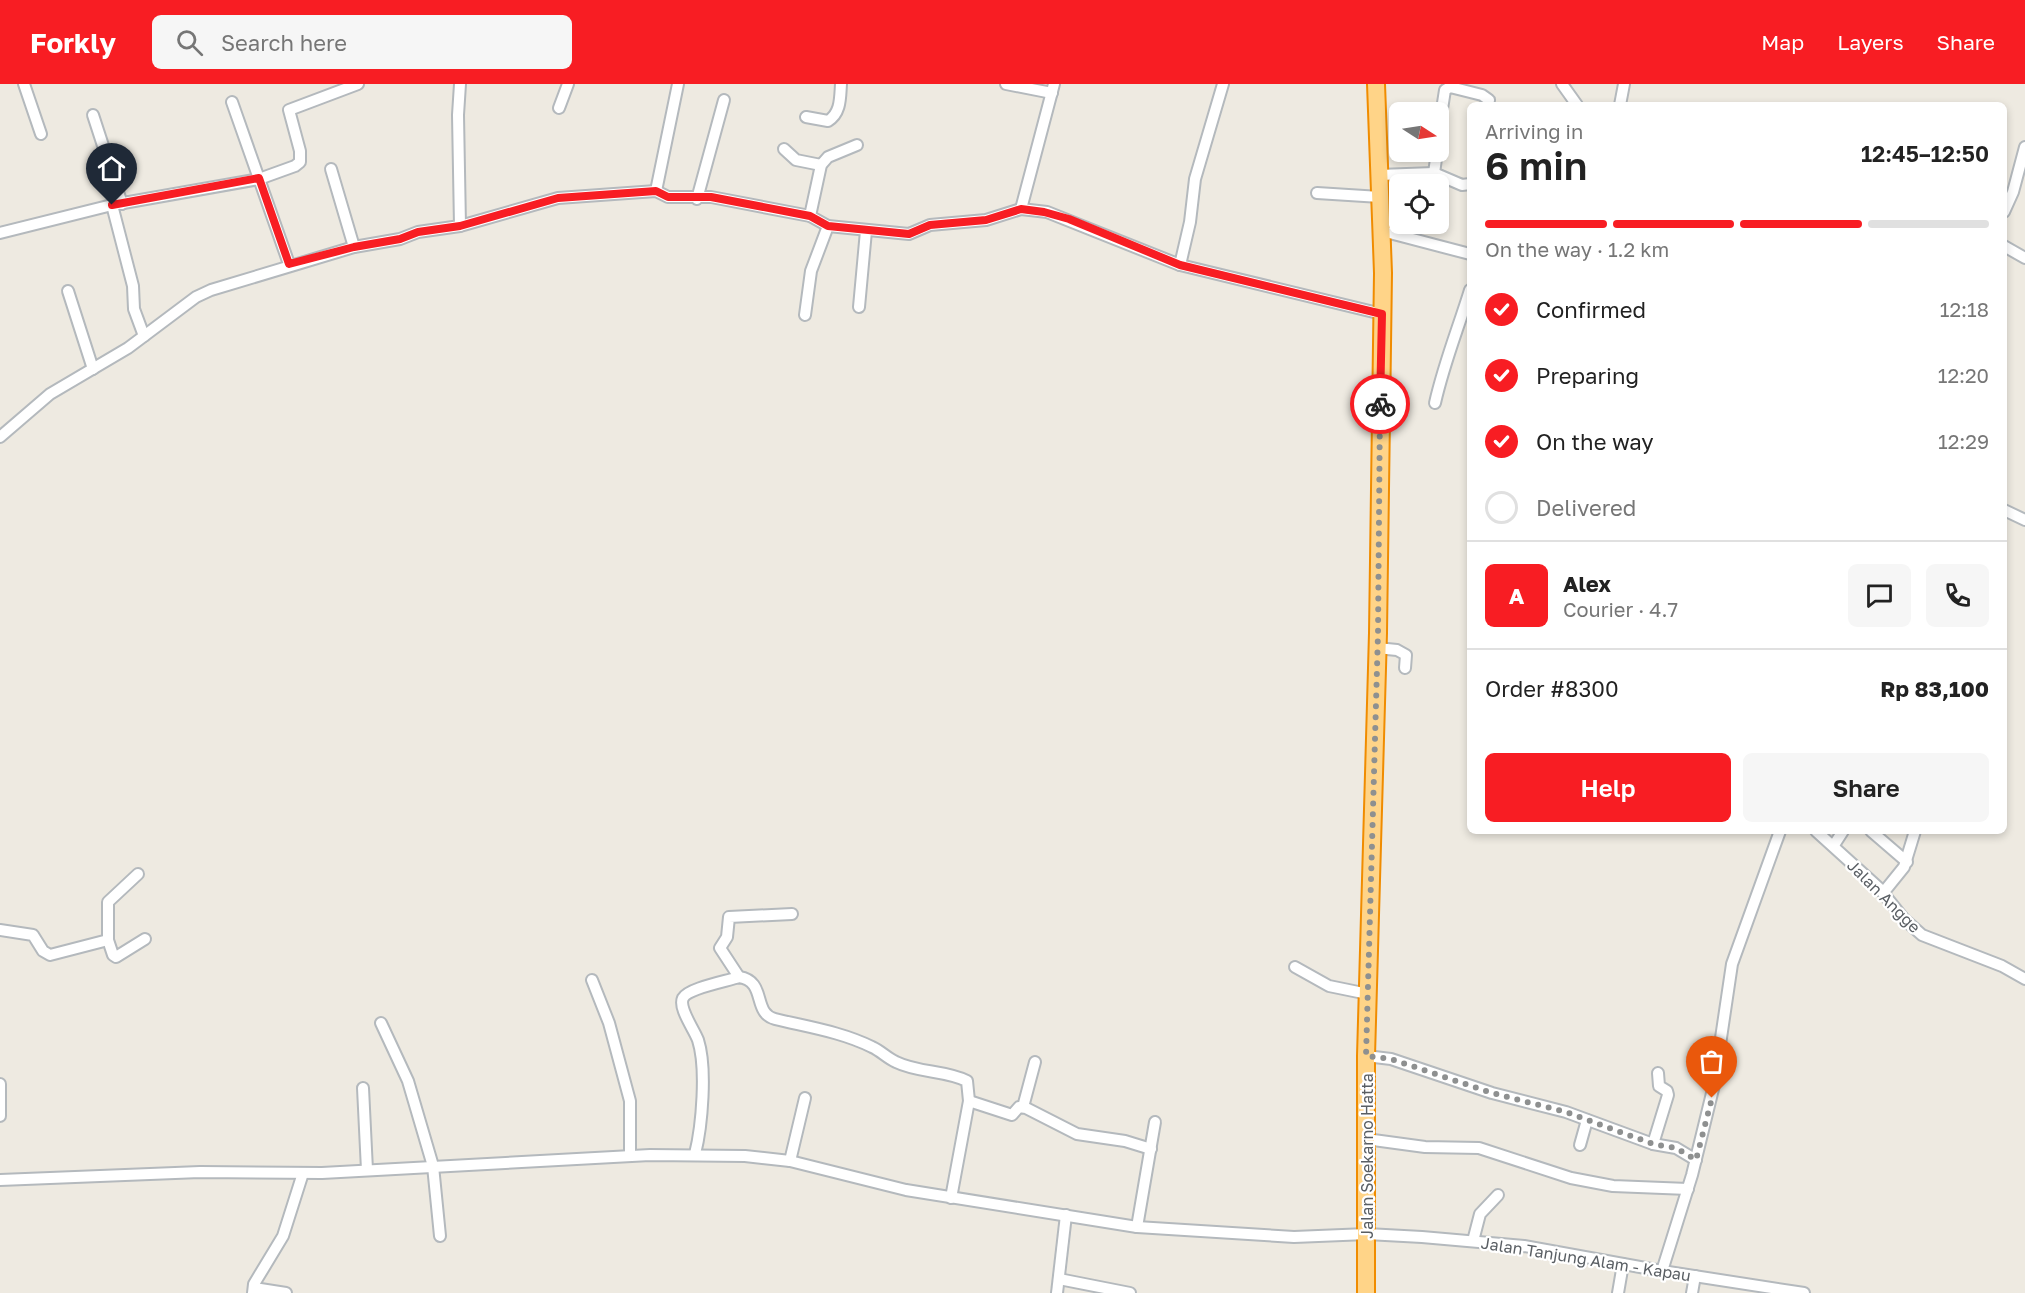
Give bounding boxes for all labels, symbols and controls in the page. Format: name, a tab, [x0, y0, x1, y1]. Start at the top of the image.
search box	[152, 15, 572, 69]
text: Forkly	[30, 26, 116, 59]
icon: search	[173, 26, 206, 59]
text: Search here	[221, 29, 347, 56]
text: Map	[1761, 29, 1804, 55]
text: Layers	[1837, 29, 1904, 55]
text: Share	[1937, 29, 1995, 55]
north arrow	[1389, 102, 1449, 162]
map controls	[1389, 102, 1449, 234]
text: Arriving in	[1485, 119, 1583, 143]
text: 12:45–12:50	[1861, 140, 1989, 167]
text: 6 min	[1485, 142, 1587, 189]
pin	[86, 143, 137, 205]
icon: home	[95, 152, 128, 185]
button: locate	[1389, 174, 1449, 234]
text: On the way · 1.2 km	[1485, 237, 1669, 261]
icon: check	[1485, 293, 1518, 326]
text: Confirmed	[1536, 296, 1646, 323]
text: 12:18	[1940, 297, 1989, 321]
icon: check	[1485, 359, 1518, 392]
text: Preparing	[1536, 362, 1639, 389]
text: 12:20	[1938, 363, 1989, 387]
courier	[1350, 374, 1410, 434]
icon: bike	[1364, 388, 1397, 421]
icon: check	[1485, 425, 1518, 458]
text: On the way	[1536, 428, 1654, 455]
text: 12:29	[1938, 429, 1989, 453]
text: Delivered	[1536, 494, 1636, 521]
button: chat	[1848, 564, 1911, 627]
button: phone	[1926, 564, 1989, 627]
text: Alex	[1563, 570, 1611, 597]
text: A	[1509, 582, 1524, 609]
text: Courier · 4.7	[1563, 597, 1678, 621]
text: Order #8300	[1485, 675, 1619, 702]
text: Rp 83,100	[1880, 675, 1989, 702]
button: Help	[1485, 753, 1731, 822]
button: Share	[1743, 753, 1989, 822]
street label: Jalan Angge	[1843, 855, 1925, 937]
pin	[1686, 1036, 1737, 1098]
icon: bag	[1695, 1045, 1728, 1078]
street label: Jalan Soekarno Hatta	[1357, 1073, 1377, 1239]
street label: Jalan Tanjung Alam - Kapau	[1480, 1233, 1692, 1285]

